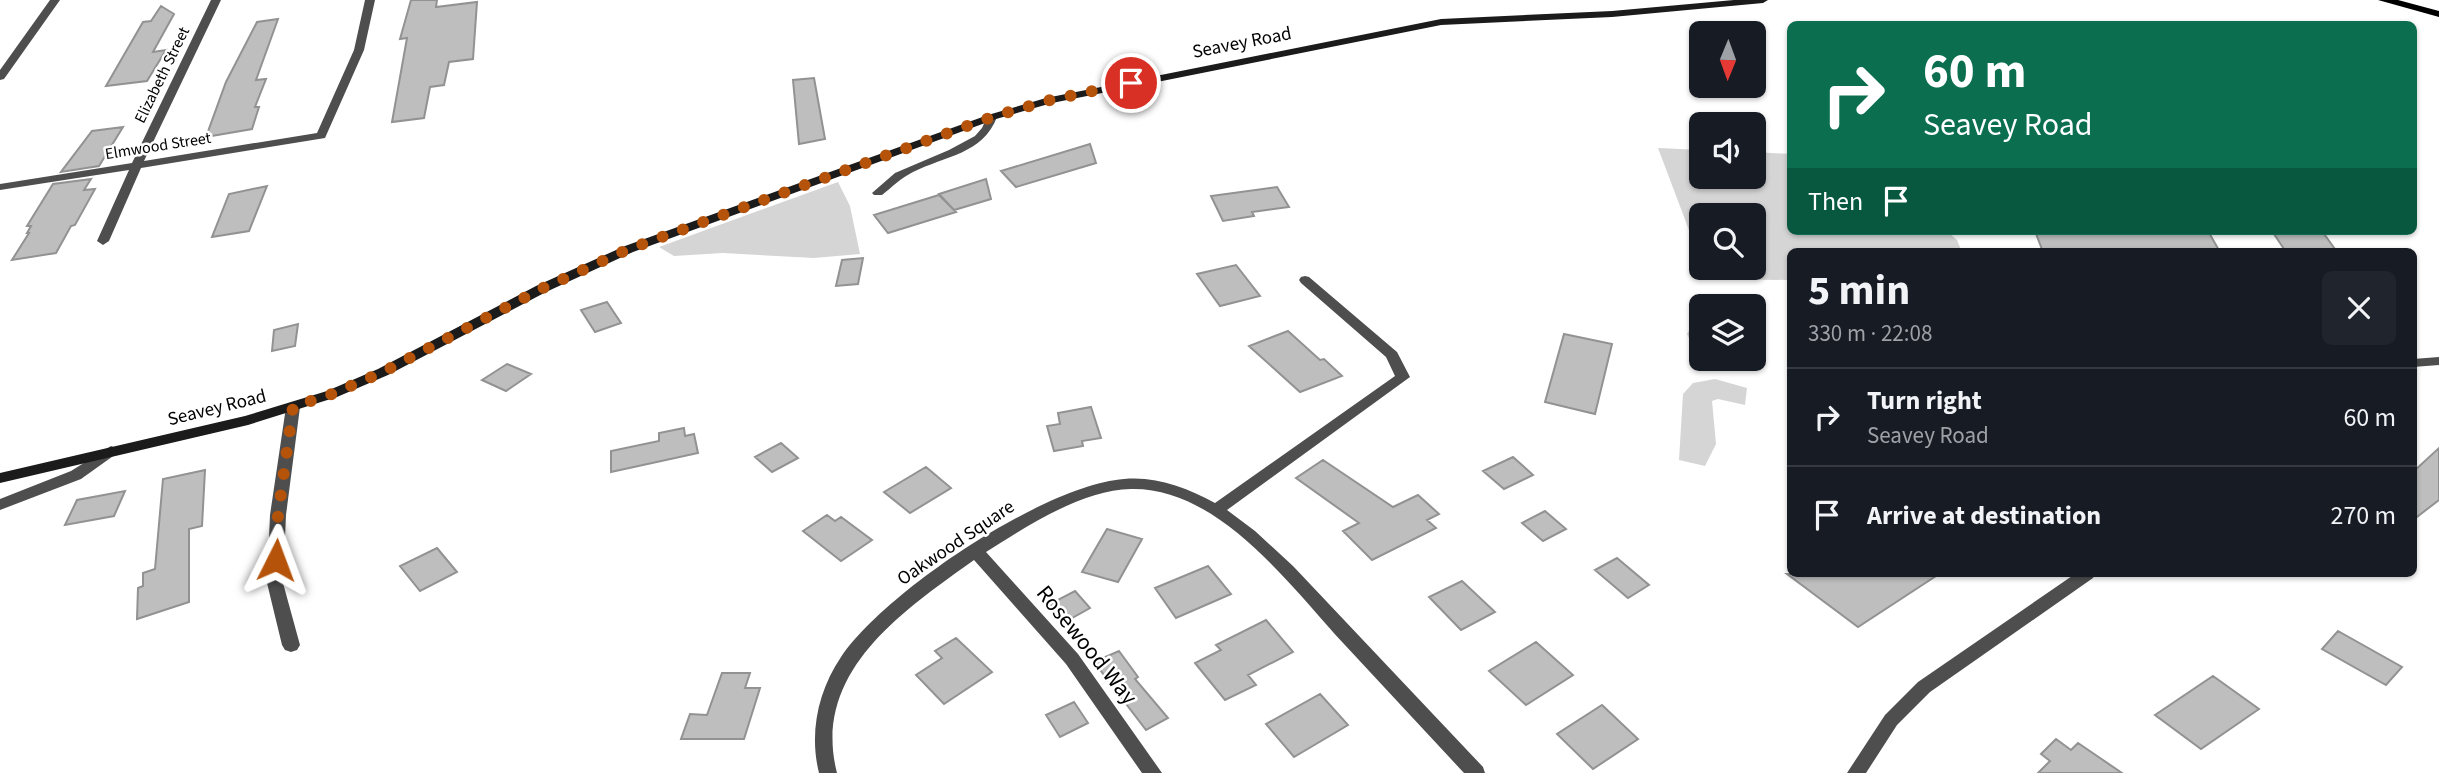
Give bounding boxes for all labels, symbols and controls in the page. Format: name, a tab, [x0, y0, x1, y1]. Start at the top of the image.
street label: Seavey Road	[1190, 20, 1294, 66]
north arrow	[1689, 21, 1766, 98]
map controls	[1689, 21, 1766, 371]
street label: Elizabeth Street	[129, 22, 195, 127]
text: 60 m	[1923, 37, 2027, 107]
icon: right	[1808, 49, 1899, 140]
pin	[1101, 53, 1161, 113]
icon: arrive	[1112, 64, 1150, 102]
text: Seavey Road	[1923, 102, 2093, 148]
button: sound	[1689, 112, 1766, 189]
street label: Elmwood Street	[104, 127, 213, 165]
icon: arrive	[1877, 182, 1915, 220]
text: Then	[1808, 183, 1863, 220]
button: search	[1689, 203, 1766, 280]
text: 5 min	[1808, 261, 1910, 321]
button: close	[2322, 271, 2396, 345]
button: layers	[1689, 294, 1766, 371]
text: 330 m · 22:08	[1808, 317, 1932, 350]
text: Turn right	[1867, 382, 1982, 419]
street label: Seavey Road	[165, 383, 269, 433]
icon: right	[1808, 398, 1846, 436]
text: 60 m	[2343, 399, 2396, 436]
text: Seavey Road	[1867, 419, 1989, 452]
street label: Oakwood Square	[892, 494, 1020, 592]
icon: arrive	[1808, 496, 1846, 534]
text: Arrive at destination	[1867, 497, 2101, 534]
text: 270 m	[2330, 497, 2396, 534]
position arrow	[239, 523, 313, 597]
street label: Rosewood Way	[1028, 578, 1146, 712]

